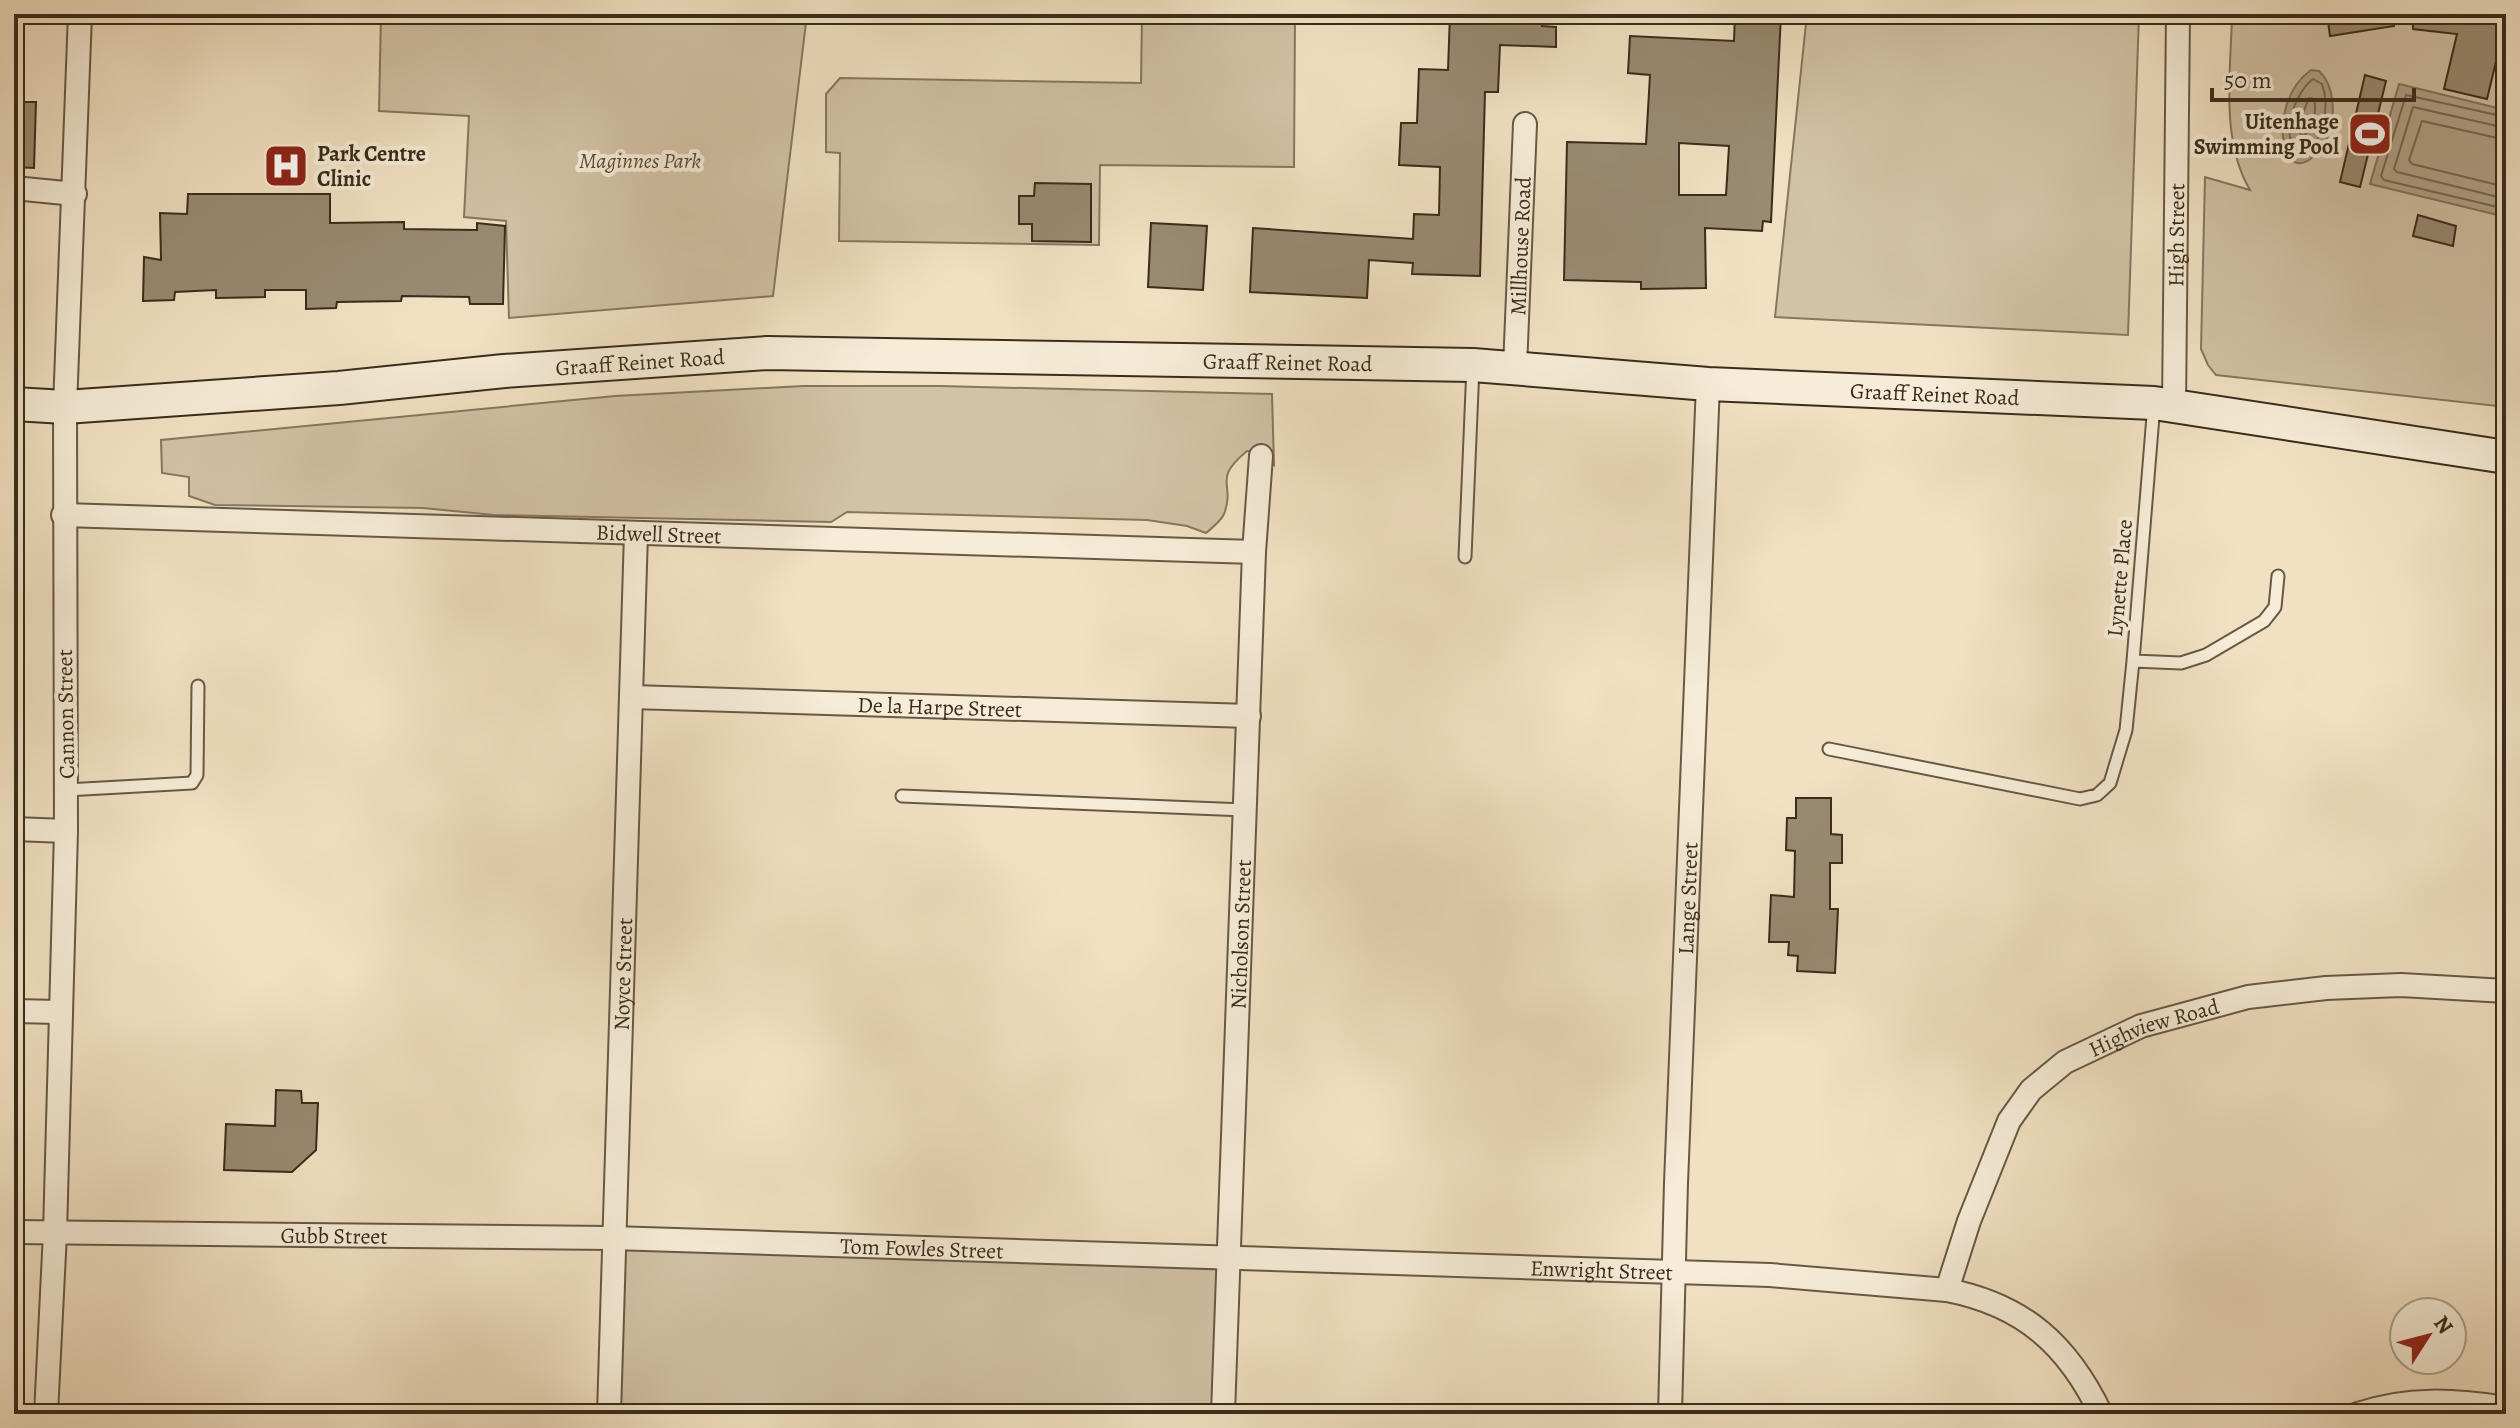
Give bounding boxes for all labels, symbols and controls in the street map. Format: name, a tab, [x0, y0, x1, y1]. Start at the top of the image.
scale bar	[2212, 52, 2414, 102]
text: 50 m	[2224, 64, 2272, 96]
place label: Uitenhage Swimming Pool	[2194, 107, 2339, 162]
sports icon: Uitenhage Swimming Pool	[2346, 110, 2394, 158]
place label: Park Centre Clinic	[317, 139, 426, 194]
hospital icon: Park Centre Clinic	[262, 142, 310, 190]
park label: Maginnes Park	[579, 146, 701, 176]
street label: Millhouse Road	[1503, 176, 1539, 316]
street label: High Street	[2161, 183, 2192, 287]
street label: Graaff Reinet Road	[555, 342, 726, 383]
street label: Graaff Reinet Road	[1203, 346, 1373, 379]
street label: Graaff Reinet Road	[1849, 376, 2020, 413]
street label: Bidwell Street	[596, 518, 722, 551]
street label: Lynette Place	[2100, 518, 2140, 638]
street label: Cannon Street	[50, 649, 82, 779]
street label: De la Harpe Street	[857, 690, 1023, 725]
street label: Lange Street	[1671, 841, 1706, 955]
street label: Nicholson Street	[1224, 859, 1259, 1010]
street label: Noyce Street	[607, 917, 640, 1031]
street label: Highview Road	[2084, 992, 2223, 1065]
street label: Gubb Street	[280, 1221, 388, 1252]
street label: Tom Fowles Street	[840, 1231, 1004, 1266]
street label: Enwright Street	[1530, 1253, 1673, 1288]
north arrow	[2388, 1296, 2468, 1376]
text: N	[2427, 1310, 2460, 1340]

